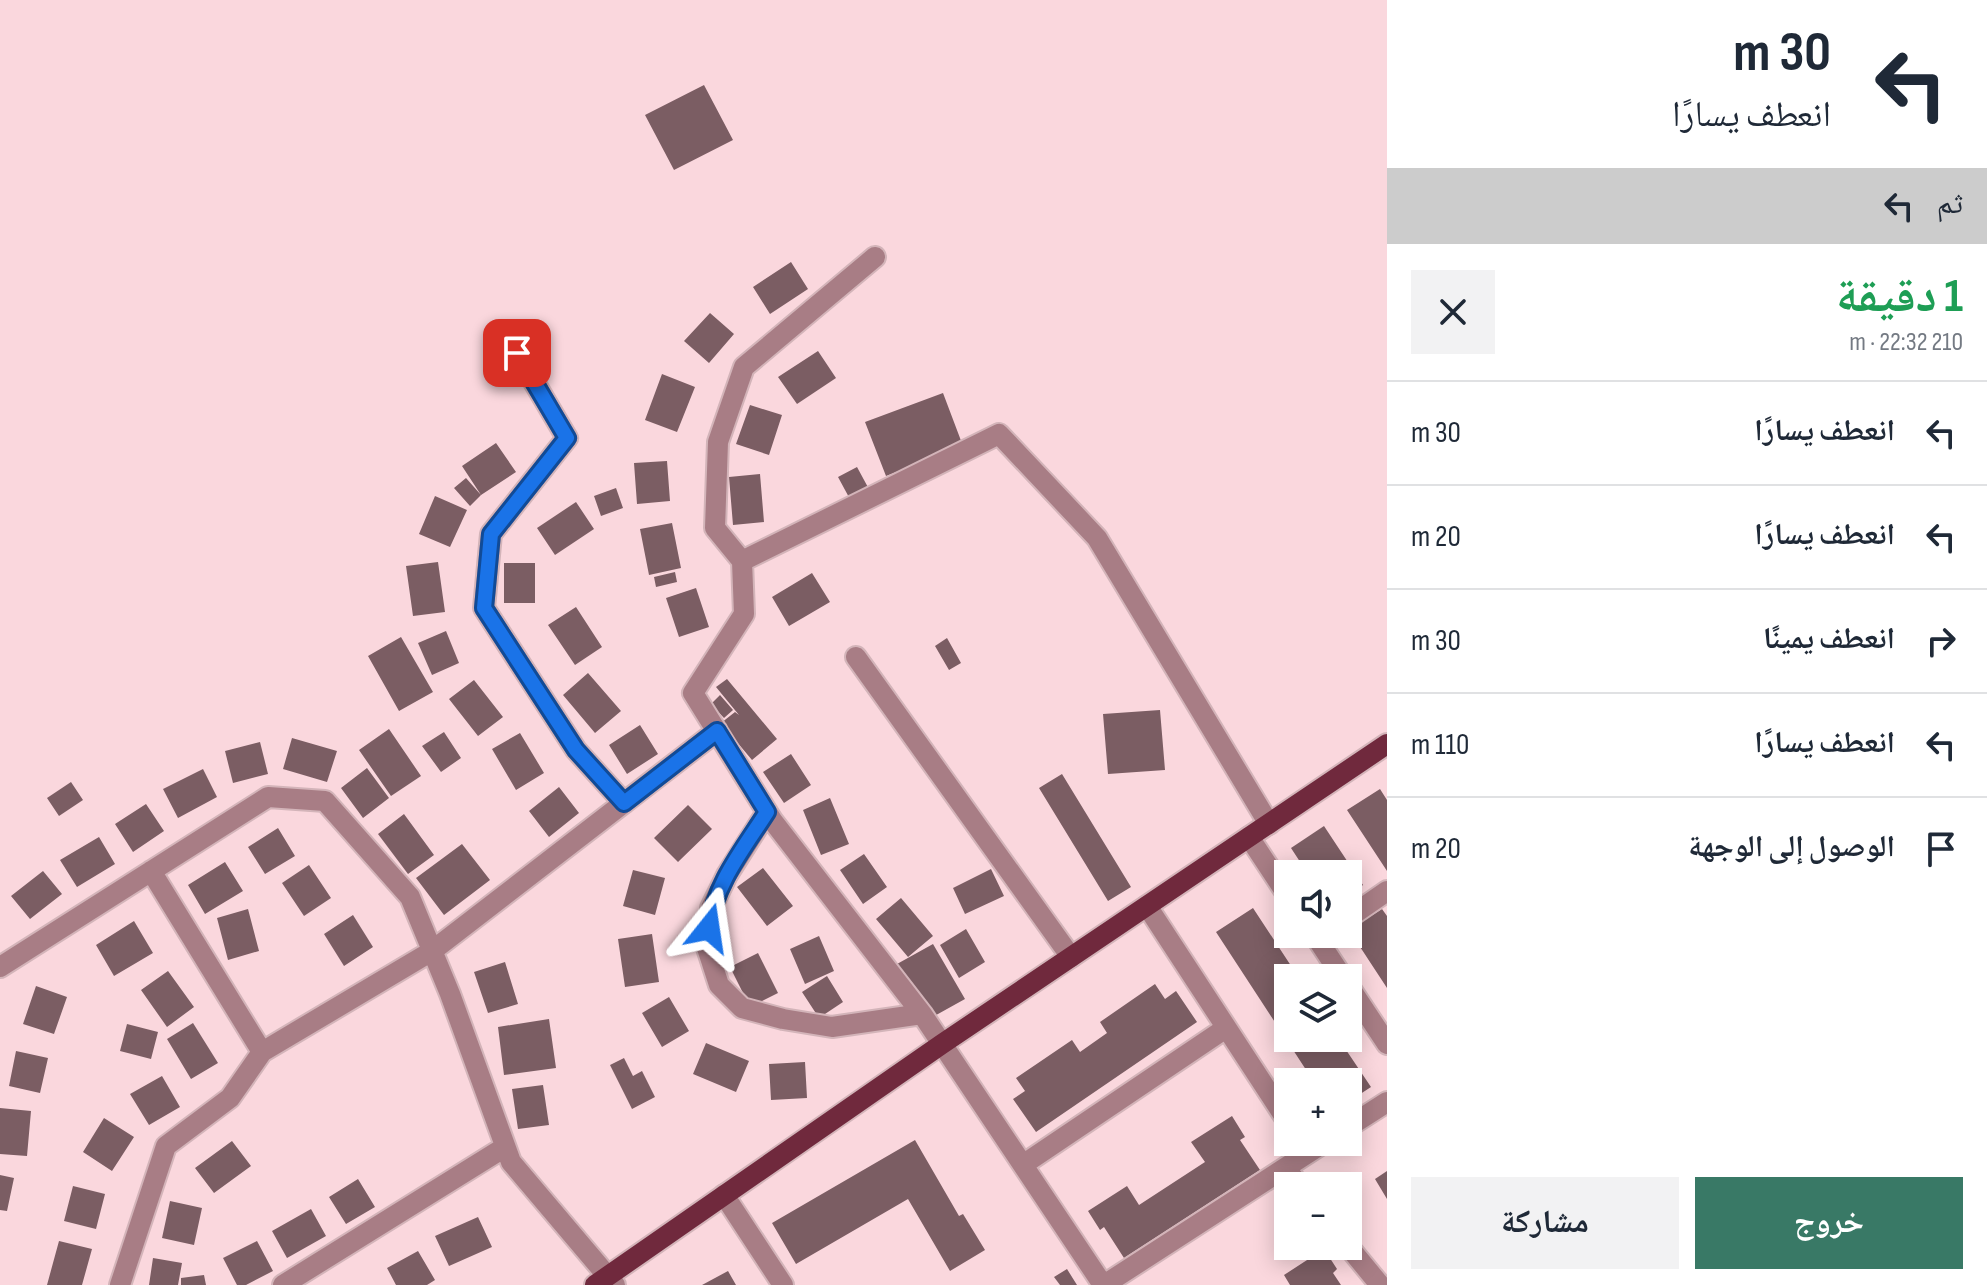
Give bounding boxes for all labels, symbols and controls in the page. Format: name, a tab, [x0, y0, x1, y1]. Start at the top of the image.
text: 30 m	[1733, 20, 1831, 87]
icon: left	[1859, 32, 1963, 136]
text: انعطف يسارًا	[1672, 94, 1831, 137]
icon: left	[1877, 184, 1921, 228]
text: ثم	[1937, 186, 1963, 222]
text: 1 دقيقة	[1836, 268, 1963, 325]
button: close	[1411, 270, 1495, 354]
pin	[483, 319, 551, 387]
text: 210 m · 22:32	[1849, 327, 1963, 358]
icon: arrive	[495, 331, 539, 375]
icon: left	[1919, 411, 1963, 455]
text: انعطف يسارًا	[1754, 413, 1895, 449]
text: 30 m	[1411, 415, 1461, 451]
icon: left	[1919, 515, 1963, 559]
text: انعطف يسارًا	[1754, 517, 1895, 553]
text: 20 m	[1411, 519, 1461, 555]
icon: right	[1919, 619, 1963, 663]
text: انعطف يمينًا	[1763, 621, 1895, 657]
text: 30 m	[1411, 623, 1461, 659]
icon: left	[1919, 723, 1963, 767]
text: انعطف يسارًا	[1754, 725, 1895, 761]
text: 110 m	[1411, 727, 1469, 763]
icon: arrive	[1919, 827, 1963, 871]
text: الوصول إلى الوجهة	[1688, 829, 1895, 865]
text: 20 m	[1411, 831, 1461, 867]
map controls	[1274, 860, 1362, 1260]
button: sound	[1274, 860, 1362, 948]
position arrow	[667, 886, 751, 970]
button: layers	[1274, 964, 1362, 1052]
button: +	[1274, 1068, 1362, 1156]
button: −	[1274, 1172, 1362, 1260]
button: مشاركة	[1411, 1177, 1679, 1269]
button: خروج	[1695, 1177, 1963, 1269]

